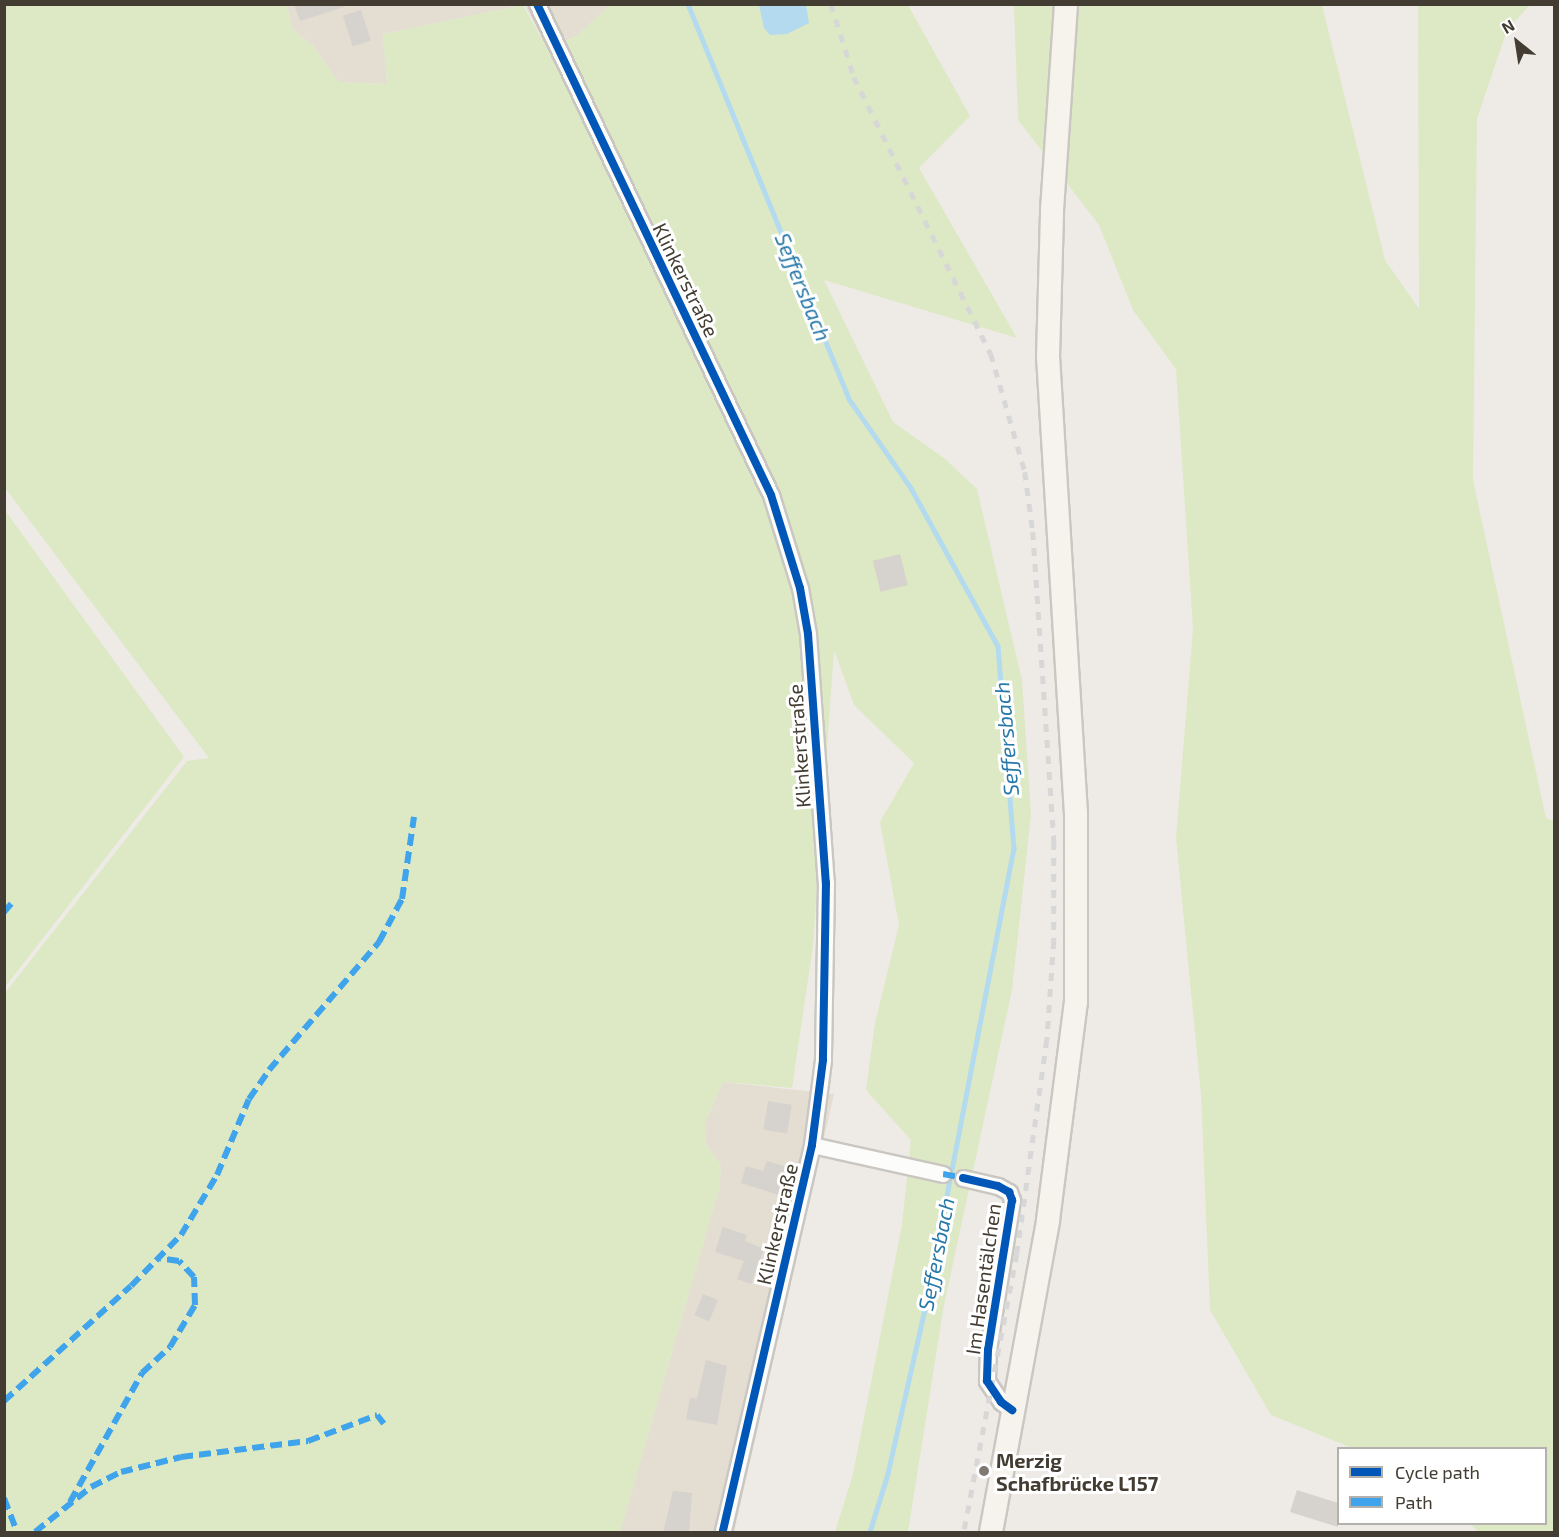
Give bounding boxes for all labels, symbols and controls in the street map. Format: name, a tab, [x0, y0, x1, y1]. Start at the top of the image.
north arrow	[1487, 12, 1547, 72]
text: N	[1498, 15, 1518, 37]
street label: Klinkerstraße	[648, 219, 724, 341]
water label: Seffersbach	[770, 229, 836, 345]
water label: Seffersbach	[988, 681, 1024, 797]
street label: Klinkerstraße	[783, 683, 815, 809]
street label: Klinkerstraße	[751, 1161, 803, 1287]
water label: Seffersbach	[913, 1195, 959, 1313]
street label: Im Hasentälchen	[961, 1202, 1005, 1356]
legend	[1337, 1447, 1547, 1525]
place label: Merzig Schafbrücke L157	[996, 1448, 1158, 1495]
text: Cycle path	[1395, 1461, 1480, 1483]
marker: Merzig Schafbrücke L157	[977, 1464, 991, 1478]
text: Path	[1395, 1491, 1433, 1513]

